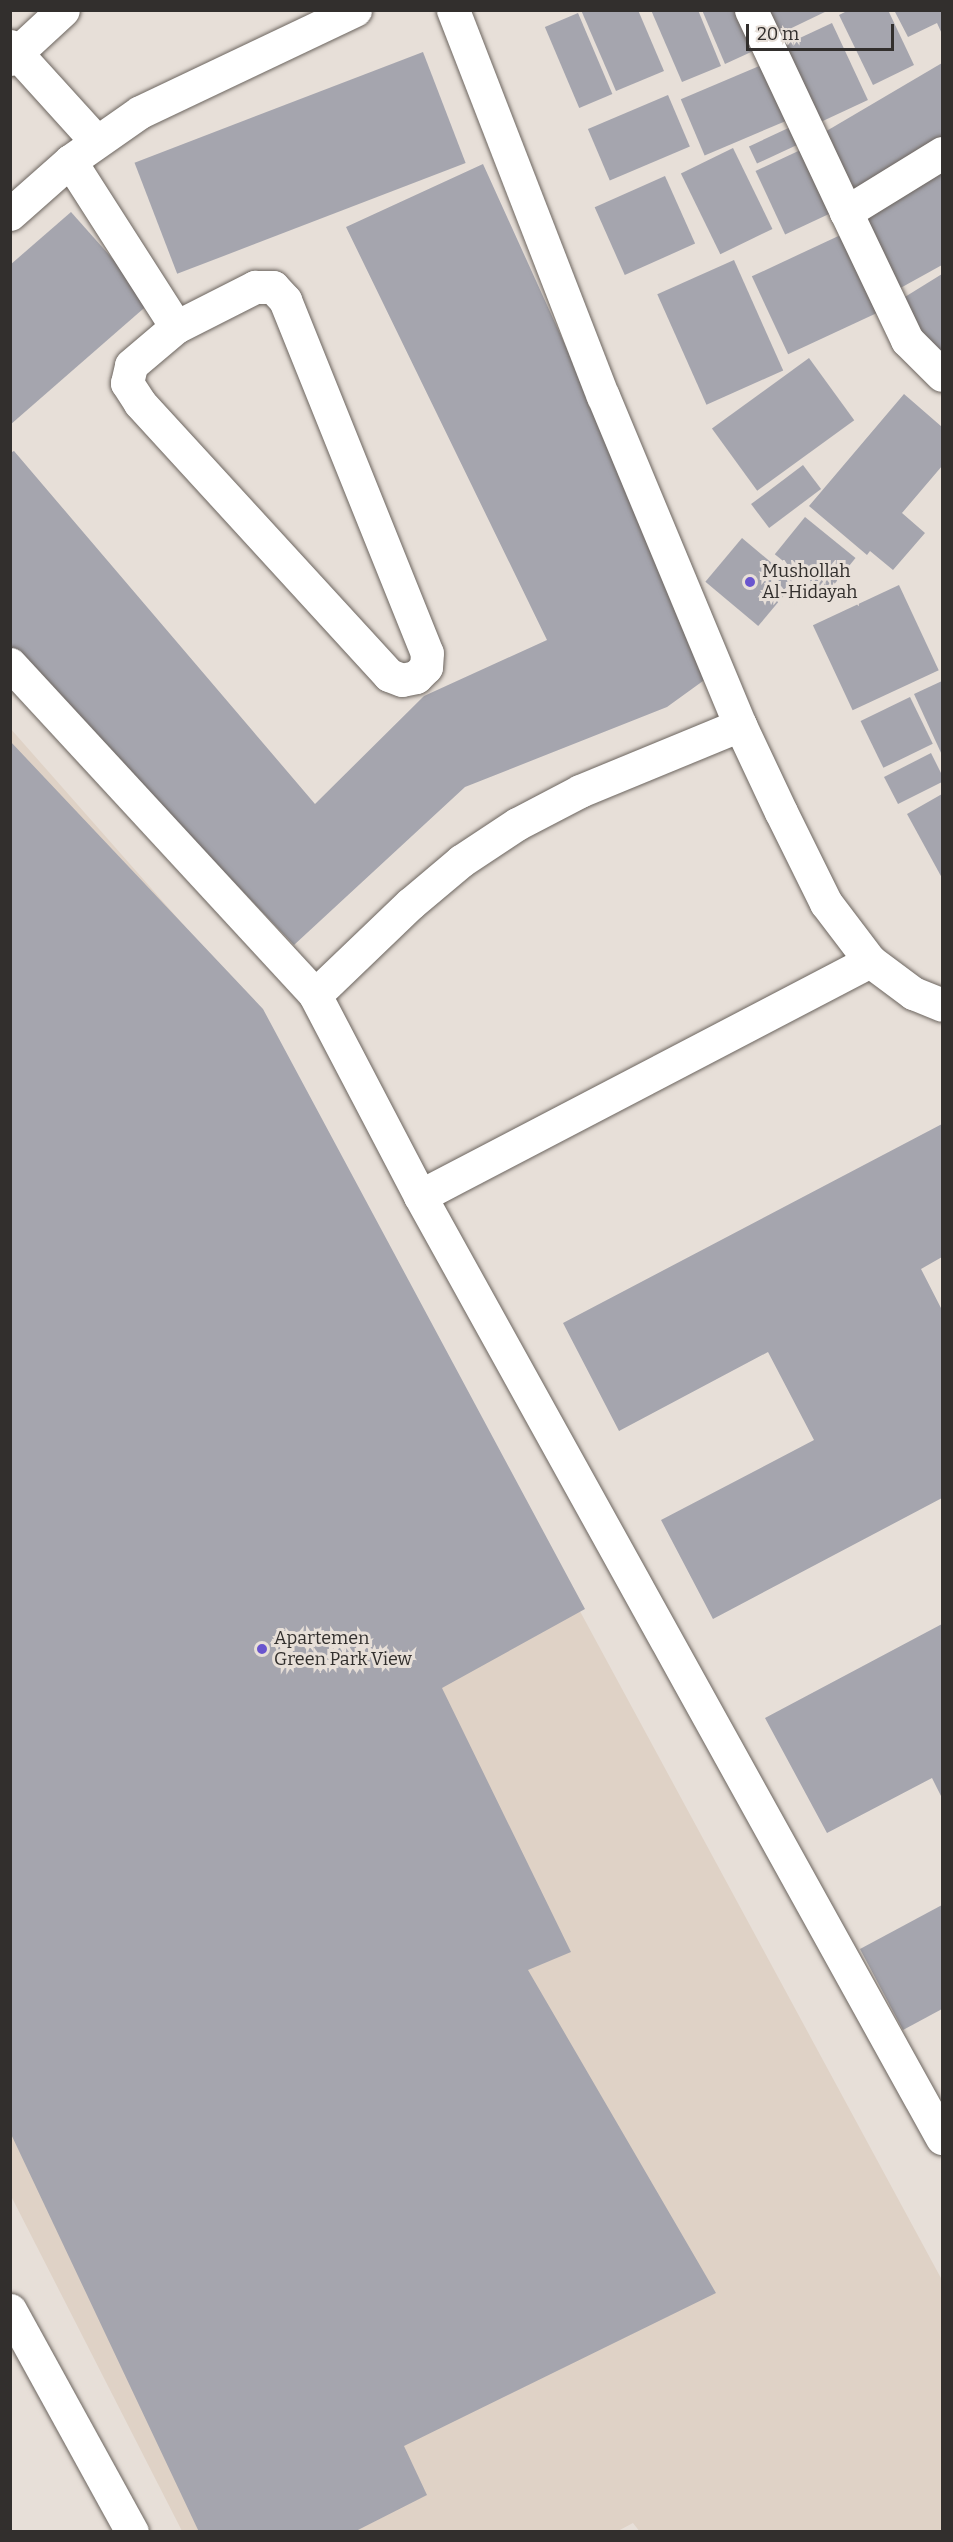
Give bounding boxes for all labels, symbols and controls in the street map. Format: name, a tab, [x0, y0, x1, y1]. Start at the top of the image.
scale bar	[749, 12, 898, 50]
text: 20 m	[757, 23, 799, 45]
place label: Mushollah Al-Hidayah	[762, 561, 858, 604]
marker: Mushollah Al-Hidayah	[743, 575, 757, 589]
place label: Apartemen Green Park View	[274, 1628, 412, 1670]
marker: Apartemen Green Park View	[255, 1642, 269, 1656]

